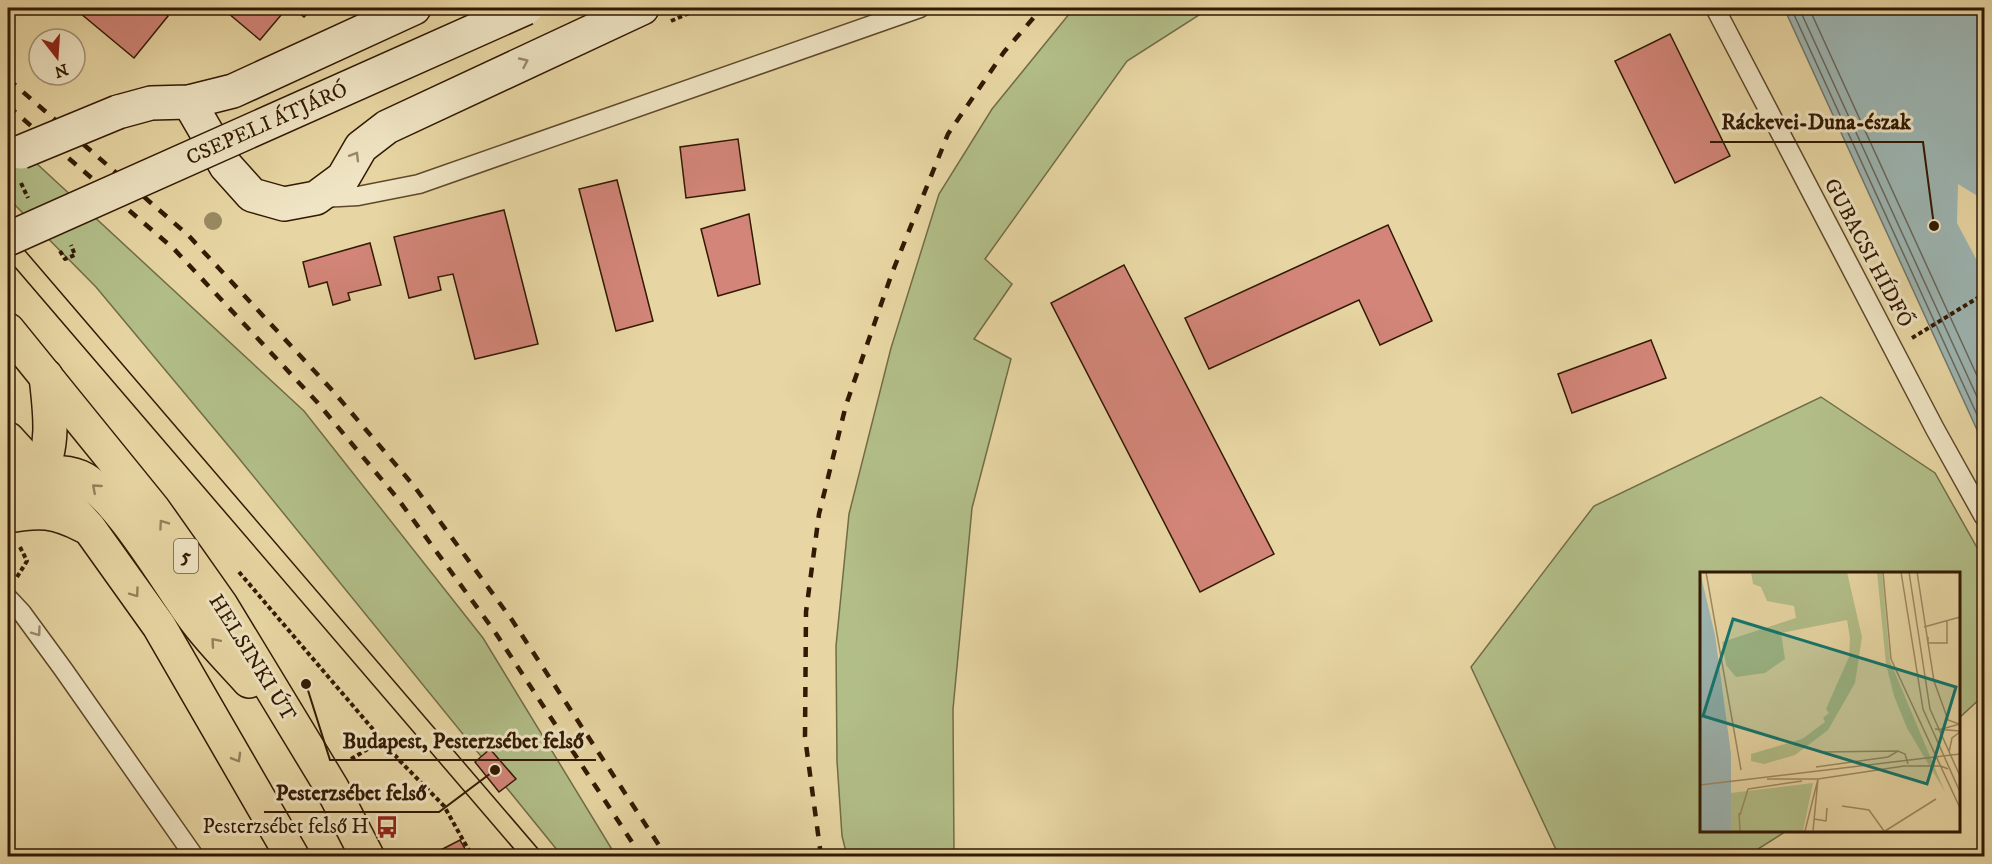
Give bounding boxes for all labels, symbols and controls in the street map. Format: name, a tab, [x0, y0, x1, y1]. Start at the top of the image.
north arrow	[27, 27, 87, 87]
one-way arrow	[517, 58, 528, 70]
text: N	[52, 59, 70, 82]
street label: CSEPELI ÁTJÁRÓ	[181, 75, 352, 171]
callout: Ráckevei-Duna-észak	[1710, 102, 1923, 142]
text: Ráckevei-Duna-észak	[1721, 109, 1912, 136]
one-way arrow	[348, 152, 360, 162]
street label: GUBACSI HÍDFŐ	[1818, 173, 1920, 332]
one-way arrow	[93, 484, 103, 495]
one-way arrow	[159, 519, 170, 530]
road number: 5	[174, 539, 198, 573]
inset map	[1700, 572, 1959, 831]
one-way arrow	[128, 586, 139, 597]
street label: HELSINKI ÚT	[203, 589, 303, 726]
one-way arrow	[29, 626, 40, 637]
one-way arrow	[211, 638, 222, 649]
callout: Budapest, Pesterzsébet felső	[330, 720, 596, 760]
text: Budapest, Pesterzsébet felső	[342, 728, 585, 755]
one-way arrow	[230, 752, 241, 762]
callout: Pesterzsébet felső	[264, 772, 439, 812]
text: Pesterzsébet felső	[275, 780, 428, 807]
place label: Pesterzsébet felső H	[203, 814, 369, 840]
bus stop icon: Pesterzsébet felső H	[374, 814, 400, 840]

